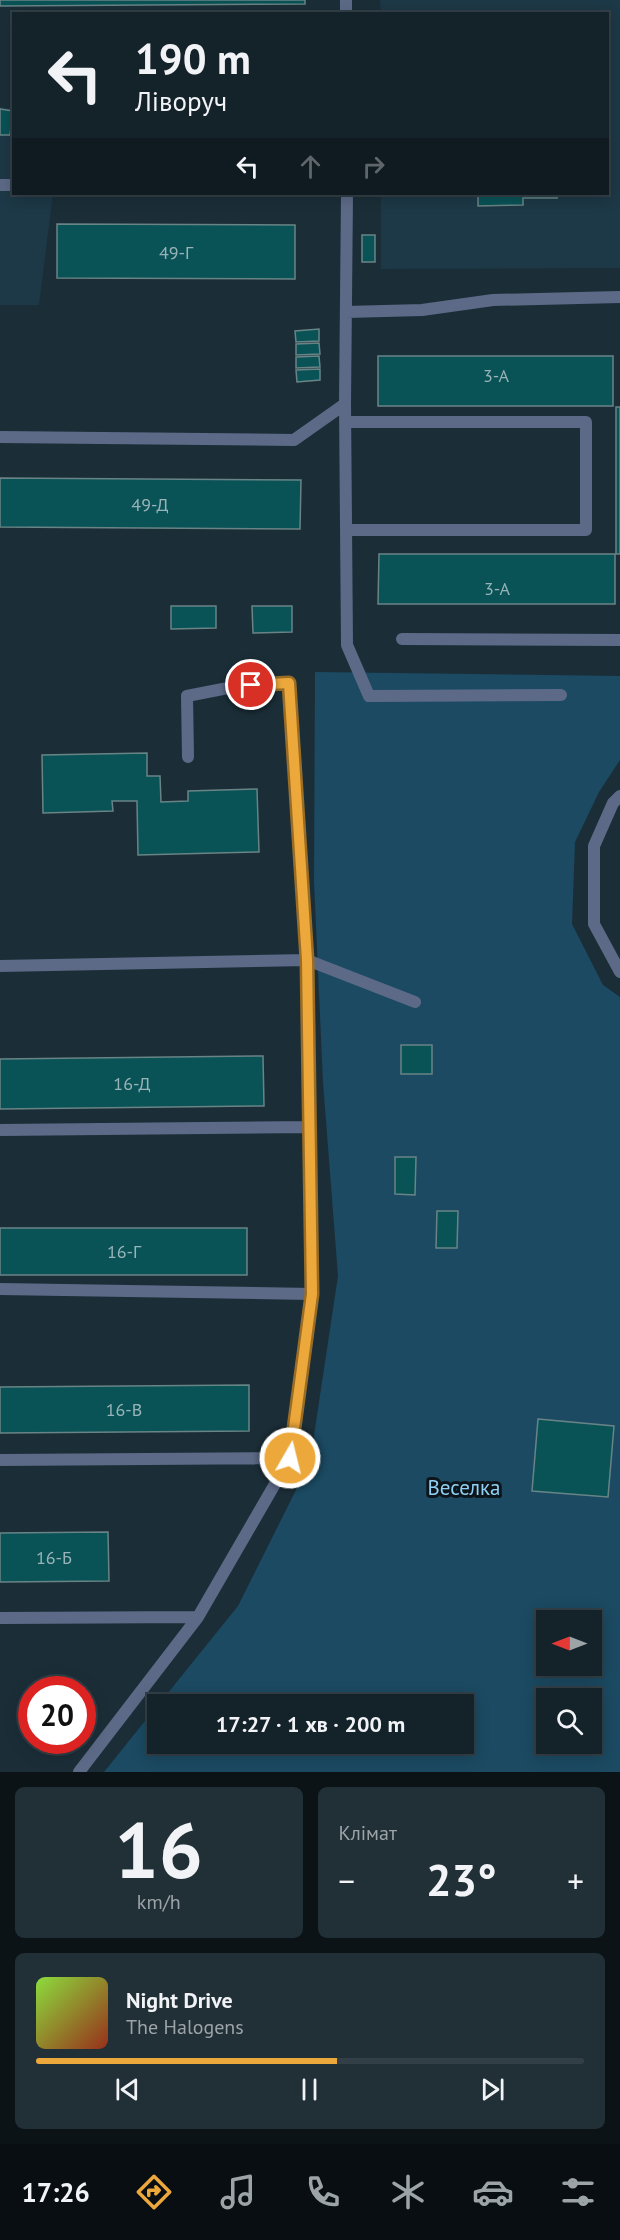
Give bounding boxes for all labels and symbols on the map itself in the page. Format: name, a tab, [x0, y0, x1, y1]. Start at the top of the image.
house number: 49-Г	[159, 241, 194, 264]
house number: 3-А	[483, 364, 510, 387]
house number: 49-Д	[131, 493, 169, 516]
house number: 3-А	[484, 577, 511, 600]
pin	[225, 659, 276, 710]
house number: 16-Д	[113, 1072, 151, 1095]
house number: 16-Г	[107, 1240, 142, 1263]
house number: 16-В	[106, 1398, 142, 1421]
position arrow	[258, 1426, 322, 1490]
park label: Веселка	[428, 1474, 500, 1501]
house number: 16-Б	[36, 1546, 72, 1569]
north arrow	[536, 1610, 602, 1676]
speed limit sign: 20	[18, 1676, 96, 1754]

